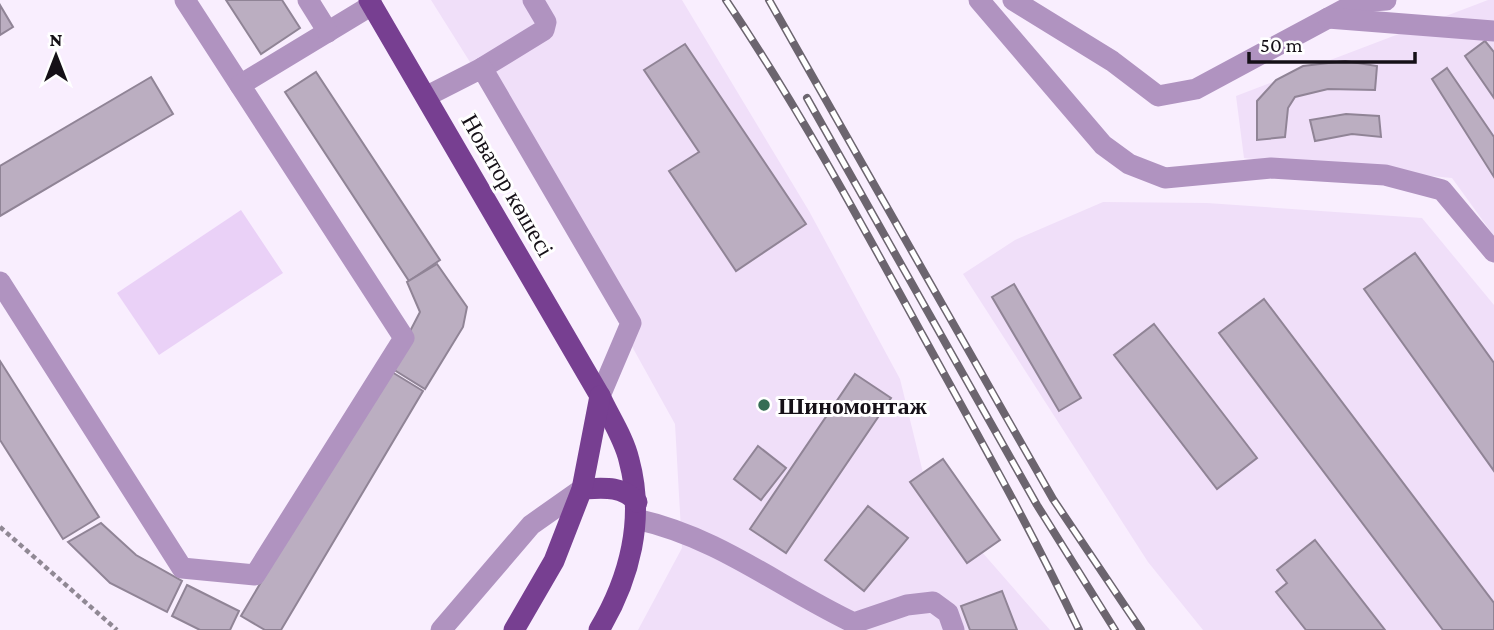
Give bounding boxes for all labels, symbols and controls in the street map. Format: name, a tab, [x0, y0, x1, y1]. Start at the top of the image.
north arrow	[21, 21, 91, 91]
scale bar	[1249, 21, 1415, 65]
text: N	[50, 29, 63, 50]
text: 50 m	[1260, 33, 1303, 57]
street label: Новатор көшесі	[456, 109, 560, 261]
place label: Шиномонтаж	[778, 392, 927, 419]
marker: Шиномонтаж	[756, 397, 772, 413]

